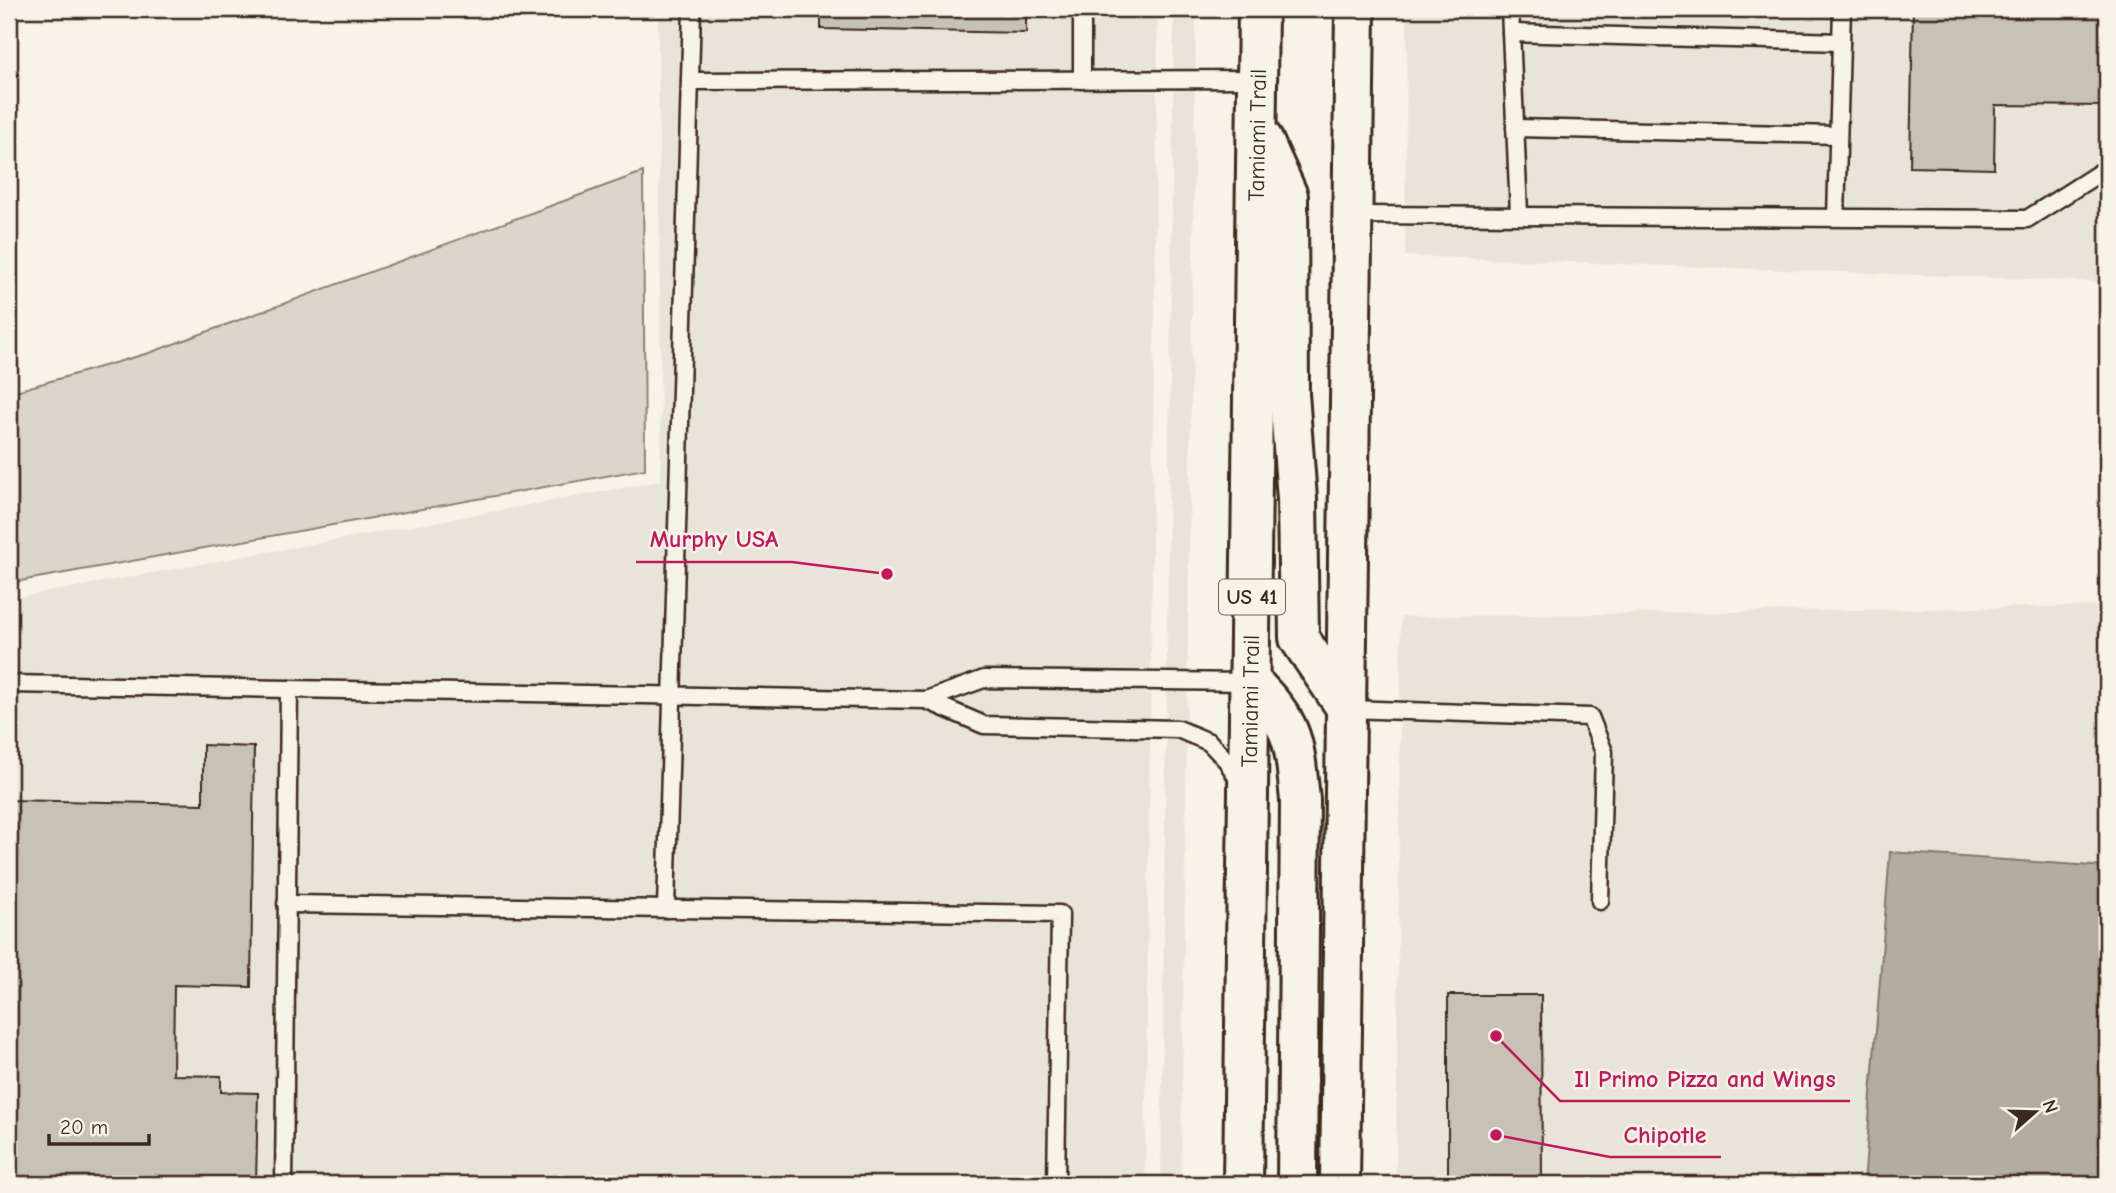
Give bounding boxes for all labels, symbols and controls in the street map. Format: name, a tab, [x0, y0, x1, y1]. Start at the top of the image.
street label: Tamiami Trail	[1243, 68, 1272, 202]
callout: Murphy USA	[636, 517, 792, 562]
text: Murphy USA	[650, 525, 779, 553]
road number: US 41	[1219, 580, 1285, 614]
street label: Tamiami Trail	[1236, 634, 1265, 768]
callout: Il Primo Pizza and Wings	[1560, 1056, 1850, 1101]
text: Il Primo Pizza and Wings	[1574, 1065, 1836, 1093]
north arrow	[2000, 1078, 2070, 1148]
text: N	[2038, 1097, 2062, 1116]
scale bar	[49, 1102, 149, 1146]
callout: Chipotle	[1610, 1112, 1721, 1157]
text: 20 m	[60, 1115, 108, 1139]
text: Chipotle	[1623, 1121, 1707, 1149]

